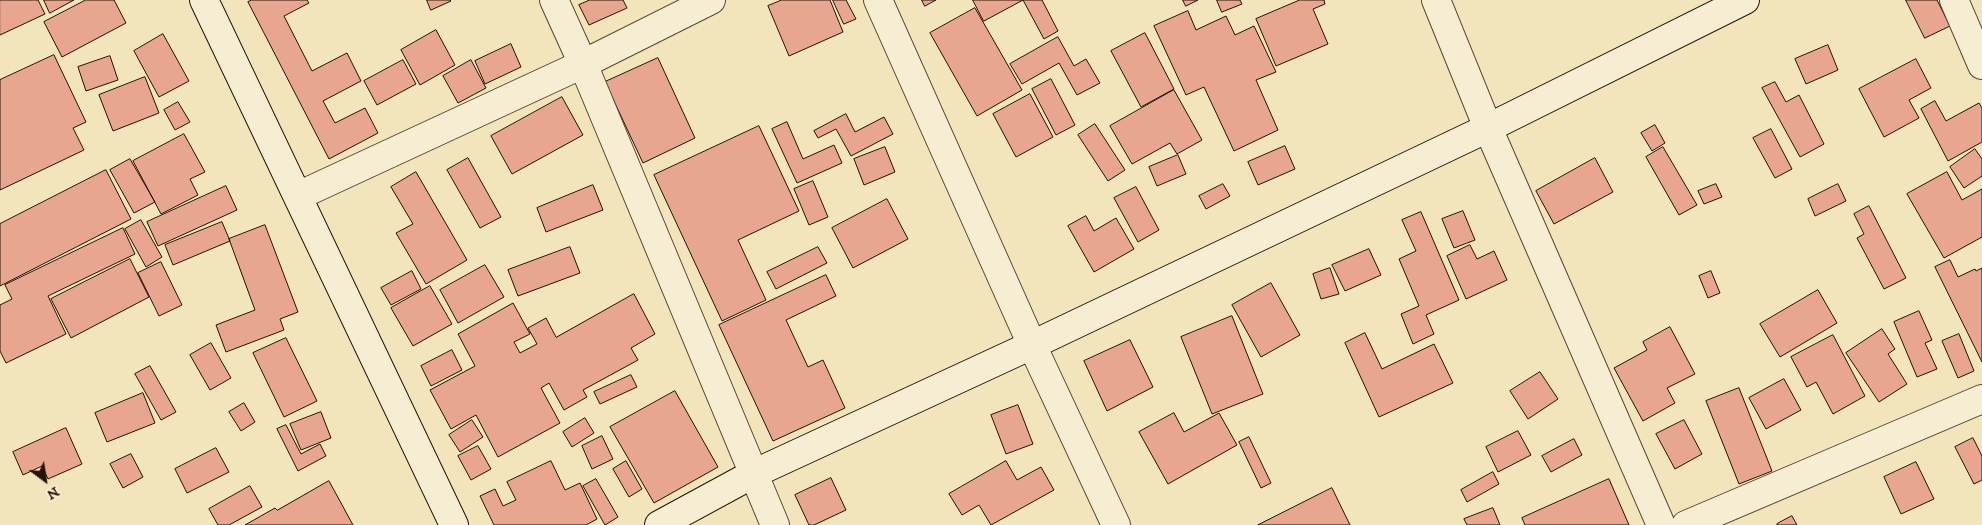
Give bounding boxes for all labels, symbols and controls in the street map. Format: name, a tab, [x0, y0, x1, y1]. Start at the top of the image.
north arrow	[20, 455, 70, 505]
text: N	[43, 482, 62, 504]

